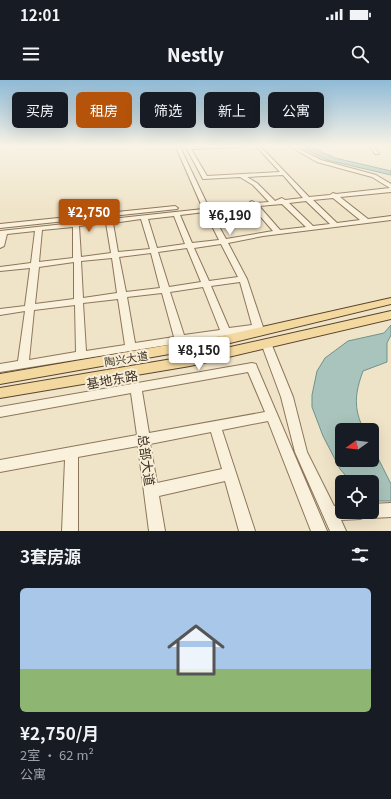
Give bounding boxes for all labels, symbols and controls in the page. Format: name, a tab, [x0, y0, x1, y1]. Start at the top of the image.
text: 12:01	[20, 4, 60, 25]
text: Nestly	[167, 41, 224, 67]
icon: menu	[20, 43, 42, 65]
icon: search	[349, 43, 371, 65]
chip: 买房	[12, 92, 68, 128]
chip: 租房	[76, 92, 132, 128]
chip: 筛选	[140, 92, 196, 128]
chip: 新上	[204, 92, 260, 128]
chip: 公寓	[268, 92, 324, 128]
pin: ¥2,750	[56, 199, 122, 233]
text: ¥2,750	[68, 202, 110, 221]
pin: ¥6,190	[197, 202, 263, 236]
text: ¥6,190	[209, 205, 251, 224]
pin: ¥8,150	[166, 337, 232, 371]
text: ¥8,150	[178, 340, 220, 359]
street label: 陶兴大道	[103, 347, 149, 369]
street label: 基地东路	[85, 365, 139, 393]
north arrow	[335, 423, 379, 467]
map controls	[335, 423, 379, 519]
street label: 总部大道	[134, 433, 160, 487]
button: locate	[335, 475, 379, 519]
text: 3套房源	[20, 543, 81, 568]
icon: filters	[349, 544, 371, 566]
icon: home	[160, 614, 232, 686]
text: ¥2,750/月	[20, 720, 99, 745]
text: 2室 · 62 m²	[20, 745, 94, 764]
text: 公寓	[20, 764, 46, 783]

